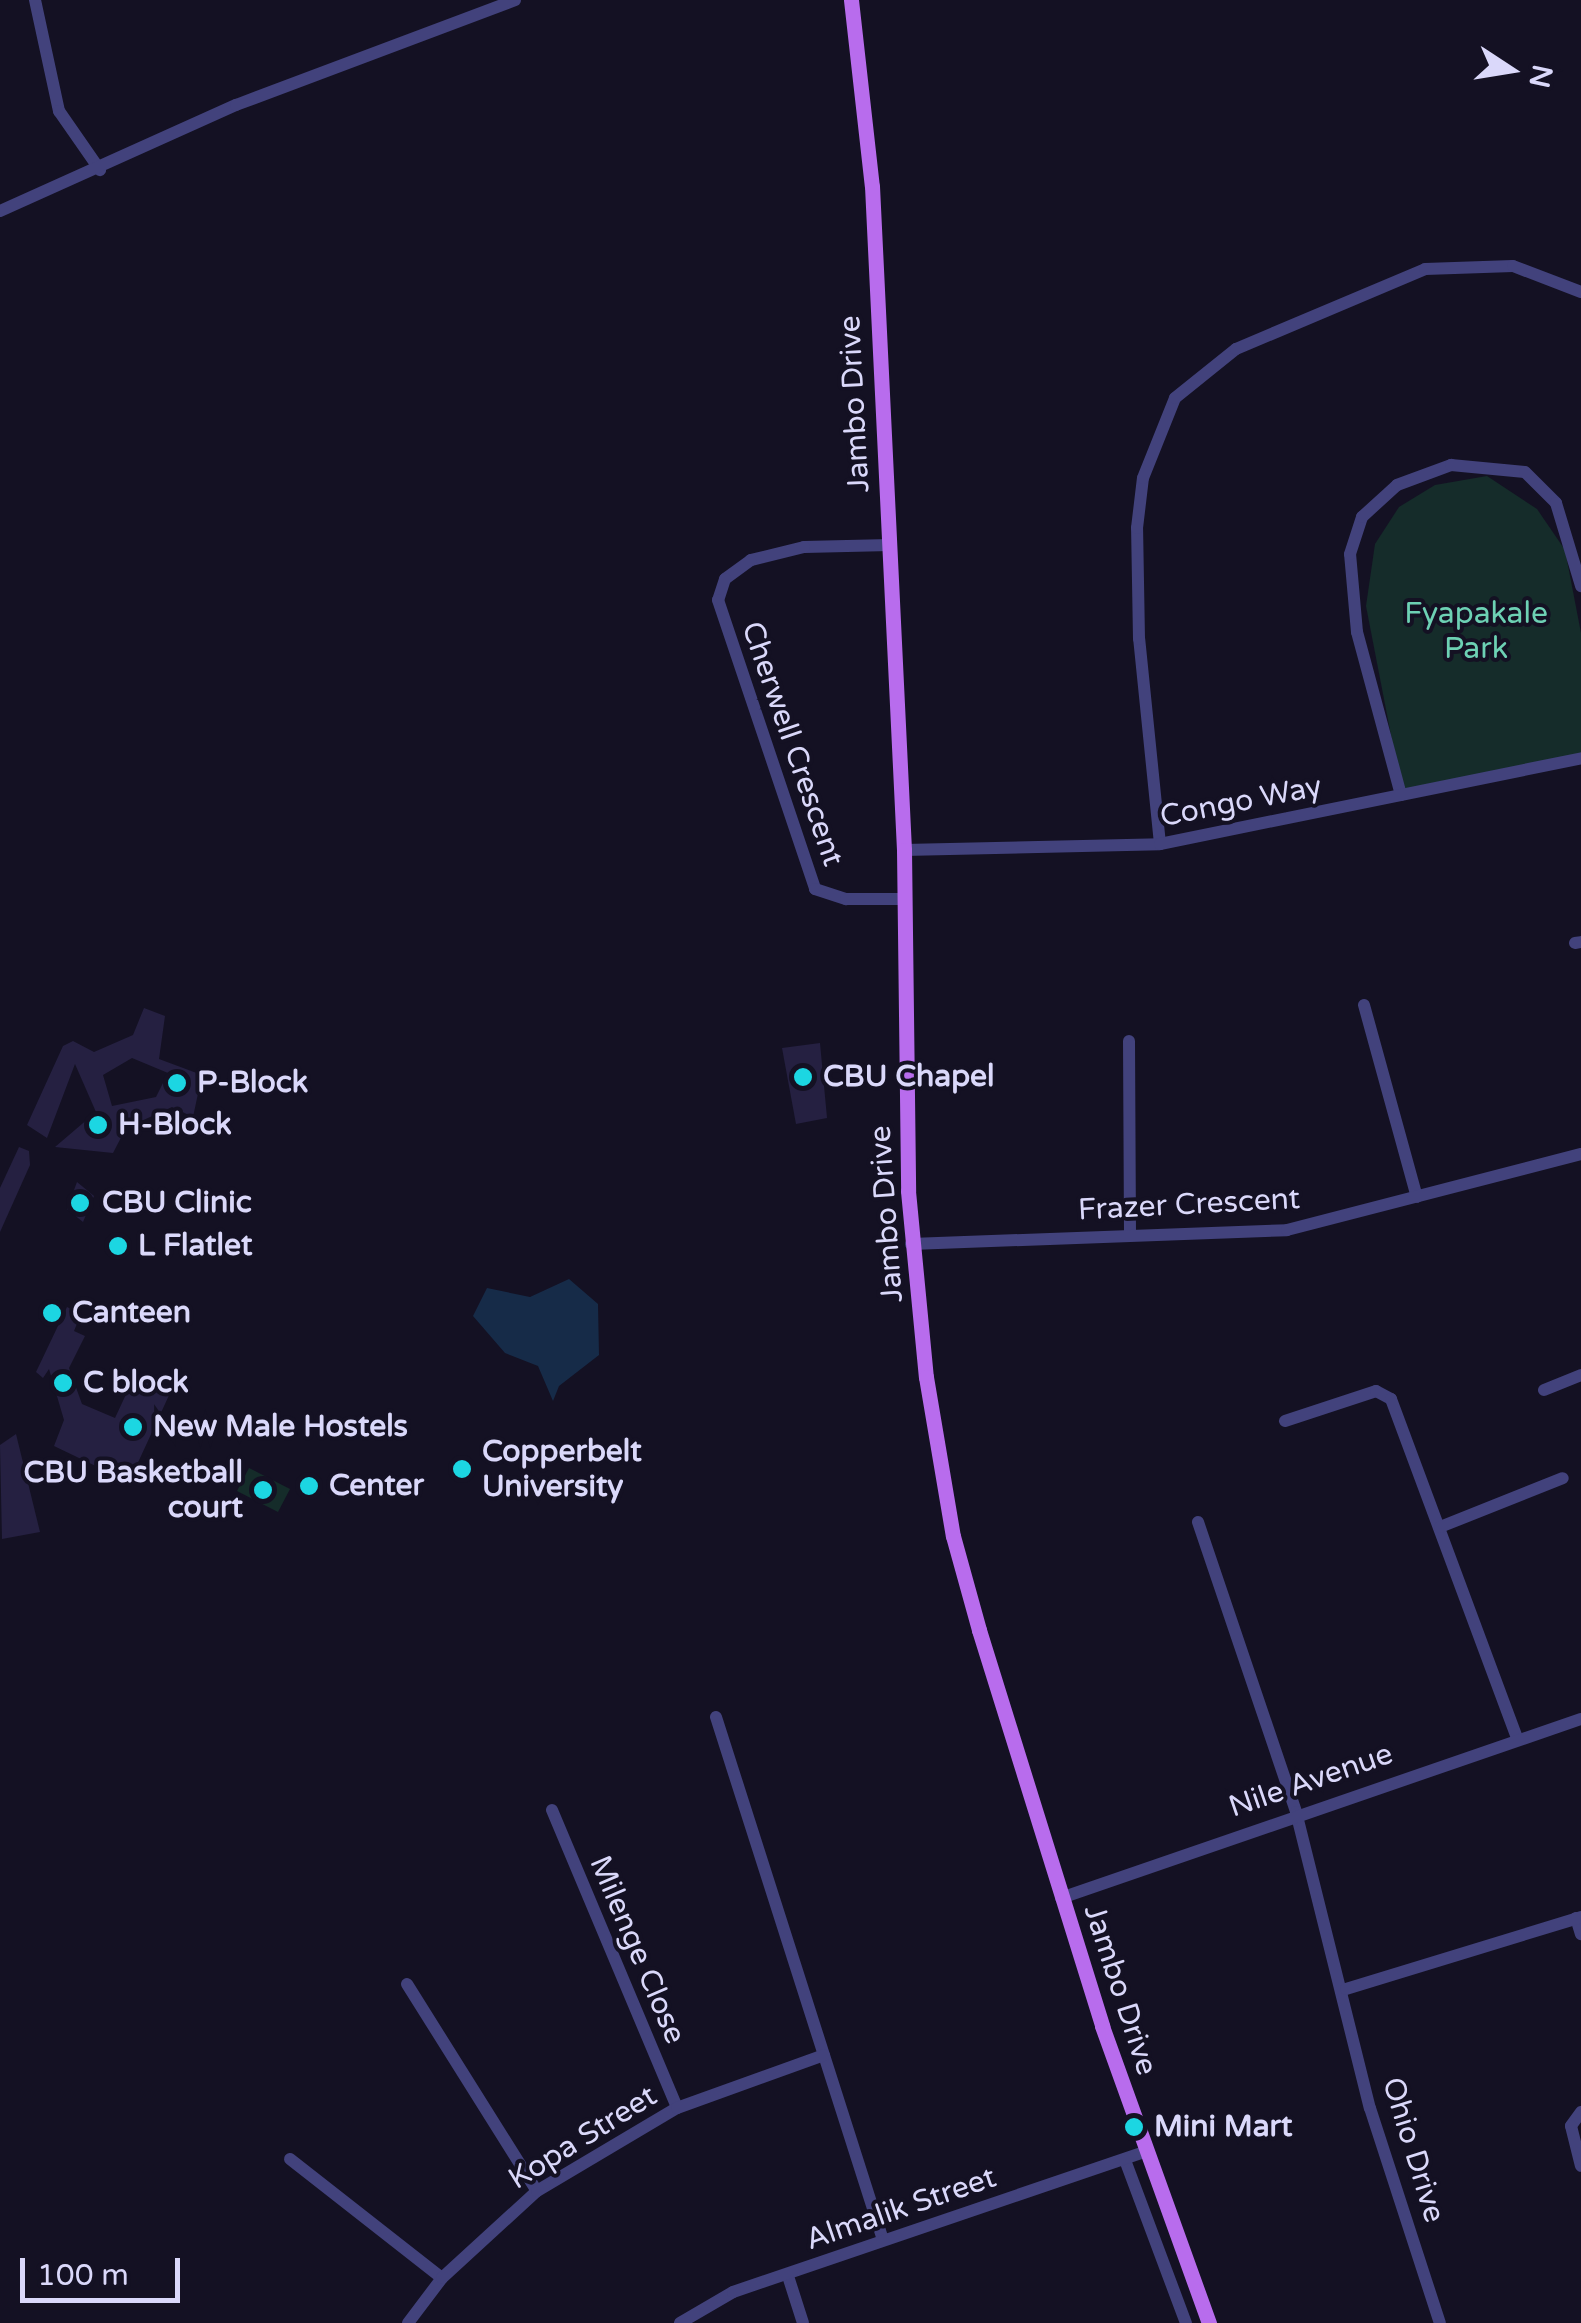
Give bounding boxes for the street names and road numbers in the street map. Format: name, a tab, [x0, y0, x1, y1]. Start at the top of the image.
street label: Jambo Drive	[832, 315, 878, 493]
street label: Cherwell Crescent	[733, 617, 851, 871]
street label: Congo Way	[1157, 769, 1325, 835]
street label: Jambo Drive	[863, 1124, 911, 1304]
street label: Frazer Crescent	[1077, 1181, 1301, 1229]
street label: Nile Avenue	[1224, 1736, 1398, 1826]
street label: Milenge Close	[581, 1851, 693, 2049]
street label: Jambo Drive	[1075, 1900, 1165, 2080]
street label: Ohio Drive	[1374, 2073, 1452, 2227]
street label: Kopa Street	[502, 2078, 664, 2198]
street label: Almalik Street	[801, 2160, 1001, 2258]

